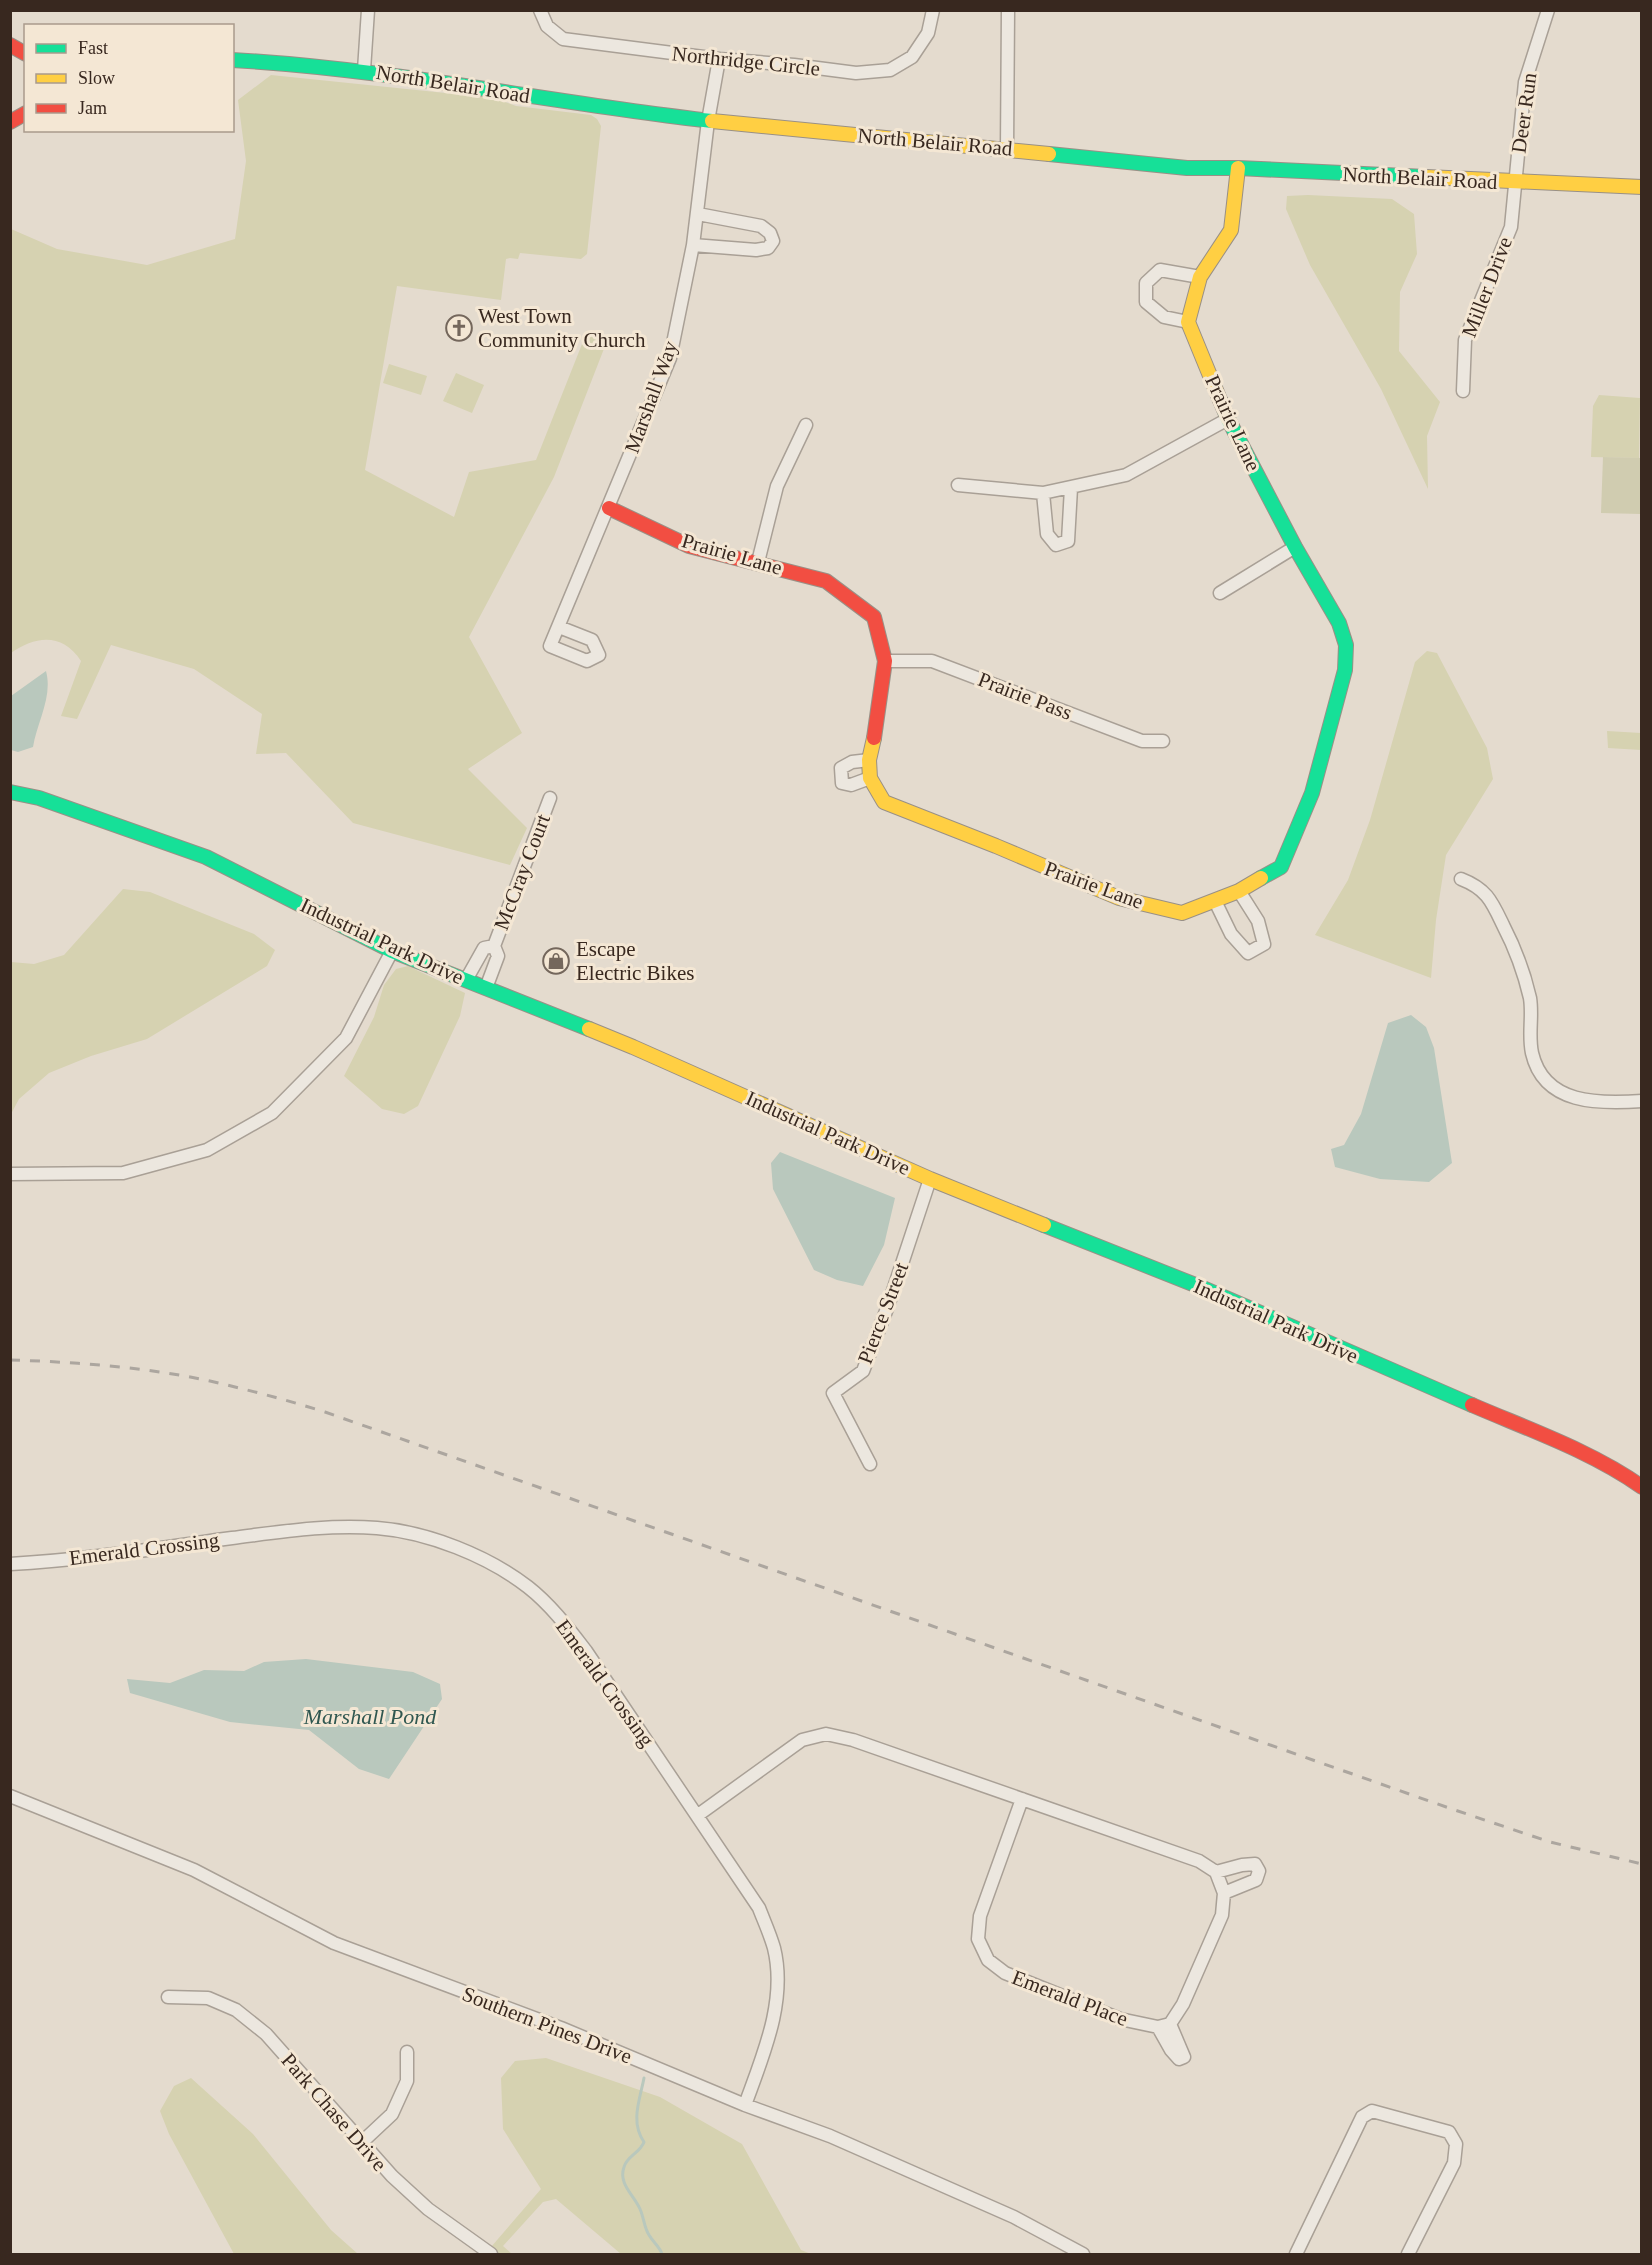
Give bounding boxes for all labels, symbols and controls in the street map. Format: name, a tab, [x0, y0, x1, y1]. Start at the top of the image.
legend	[24, 24, 234, 132]
text: Fast	[78, 38, 108, 58]
street label: Northridge Circle	[671, 41, 821, 81]
street label: North Belair Road	[375, 60, 532, 108]
text: Slow	[78, 68, 115, 88]
street label: Deer Run	[1506, 71, 1542, 155]
text: Jam	[78, 98, 107, 118]
street label: North Belair Road	[857, 123, 1014, 161]
street label: North Belair Road	[1342, 162, 1499, 194]
street label: Miller Drive	[1457, 233, 1517, 341]
place label: West Town Community Church	[478, 304, 646, 352]
church icon: West Town Community Church	[444, 313, 474, 343]
street label: Marshall Way	[620, 337, 683, 456]
street label: Prairie Lane	[1200, 371, 1266, 475]
street label: Prairie Lane	[679, 528, 785, 580]
street label: Prairie Pass	[975, 667, 1075, 725]
street label: McCray Court	[489, 811, 555, 933]
street label: Prairie Lane	[1041, 856, 1147, 914]
street label: Industrial Park Drive	[297, 893, 467, 989]
place label: Escape Electric Bikes	[576, 937, 694, 985]
shop icon: Escape Electric Bikes	[541, 946, 571, 976]
street label: Industrial Park Drive	[742, 1086, 914, 1180]
street label: Pierce Street	[853, 1259, 913, 1367]
street label: Industrial Park Drive	[1190, 1274, 1362, 1368]
street label: Emerald Crossing	[68, 1528, 221, 1570]
street label: Emerald Crossing	[551, 1615, 659, 1752]
water label: Marshall Pond	[303, 1704, 437, 1729]
street label: Emerald Place	[1009, 1965, 1131, 2031]
street label: Southern Pines Drive	[459, 1982, 635, 2068]
street label: Park Chase Drive	[276, 2048, 392, 2176]

